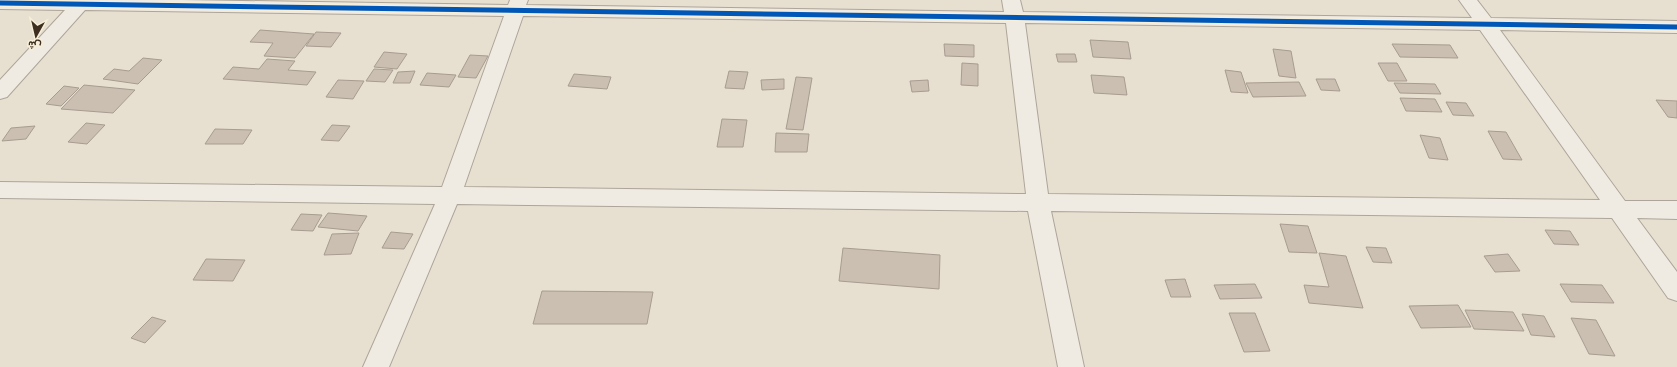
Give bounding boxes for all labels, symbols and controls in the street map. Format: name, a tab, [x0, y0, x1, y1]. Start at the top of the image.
north arrow	[16, 16, 56, 56]
text: ش	[27, 35, 43, 54]

